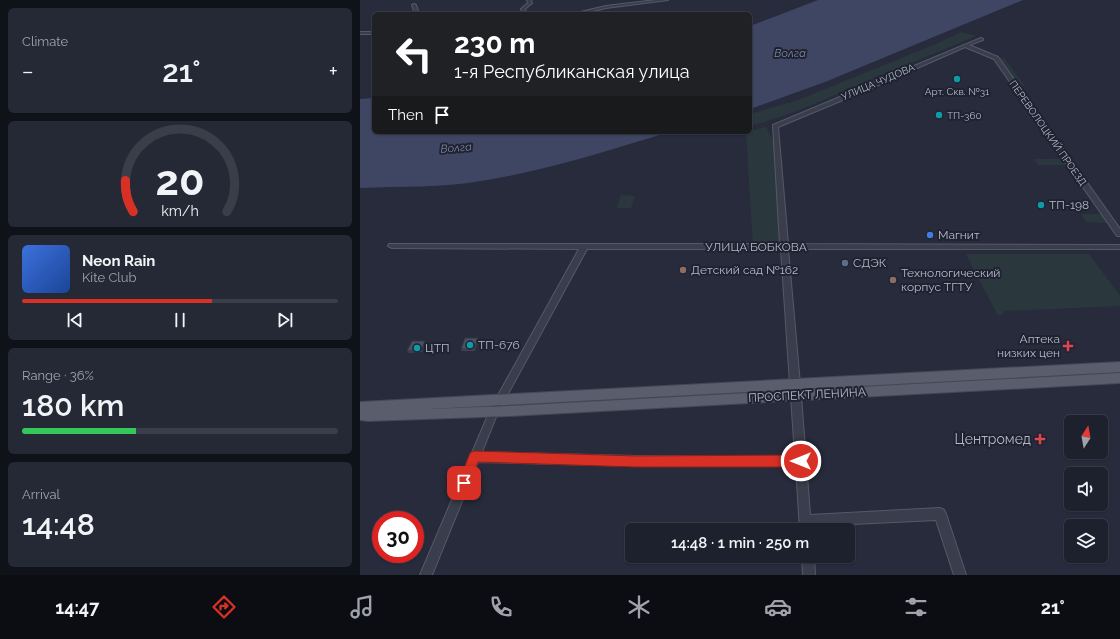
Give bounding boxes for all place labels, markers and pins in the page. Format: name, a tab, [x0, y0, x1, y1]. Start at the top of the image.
marker: Арт. Скв. №31	[952, 74, 962, 84]
place label: Арт. Скв. №31	[925, 86, 990, 97]
marker: ТП-360	[934, 110, 944, 120]
place label: ТП-360	[947, 110, 982, 121]
place label: ТП-198	[1049, 198, 1089, 212]
marker: ТП-198	[1036, 200, 1046, 210]
place label: Магнит	[938, 228, 980, 242]
marker: Магнит	[925, 230, 935, 240]
place label: СДЭК	[853, 256, 887, 270]
marker: СДЭК	[840, 258, 850, 268]
place label: Детский сад №162	[691, 263, 798, 277]
marker: Детский сад №162	[678, 265, 688, 275]
place label: Технологический корпус ТГТУ	[901, 266, 1000, 294]
marker: Технологический корпус ТГТУ	[888, 275, 898, 285]
place label: Аптека низких цен	[997, 332, 1060, 360]
place label: ТП-676	[478, 338, 520, 352]
marker: ТП-676	[465, 340, 475, 350]
place label: ЦТП	[425, 341, 450, 355]
marker: Аптека низких цен	[1063, 341, 1073, 351]
marker: ЦТП	[412, 343, 422, 353]
place label: Центромед	[955, 431, 1031, 447]
marker: Центромед	[1034, 433, 1046, 445]
pin	[447, 466, 481, 500]

